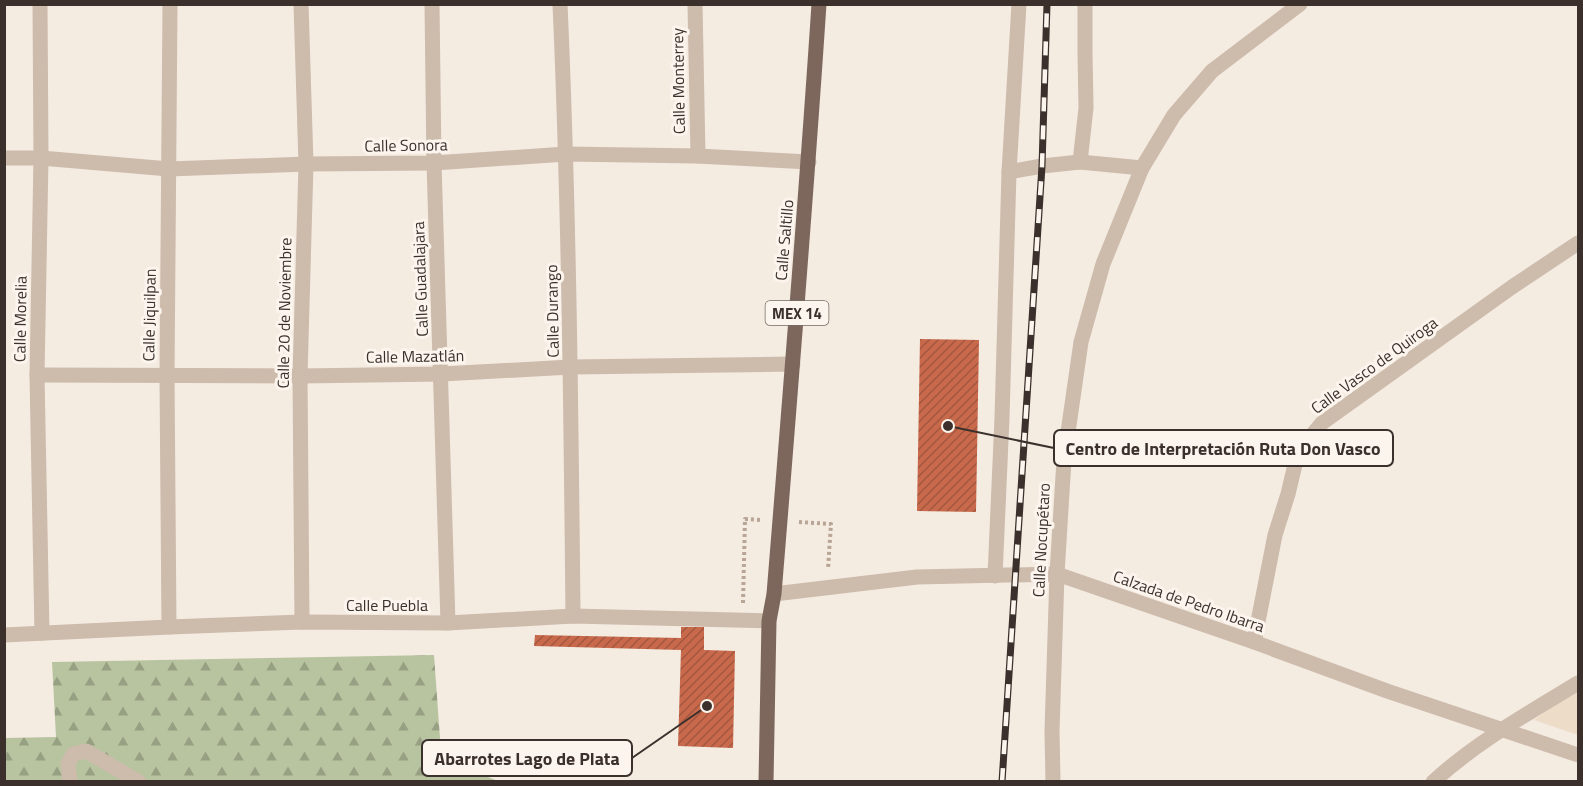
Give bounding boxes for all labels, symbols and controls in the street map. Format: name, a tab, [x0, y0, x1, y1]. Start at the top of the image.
street label: Calle Monterrey	[665, 27, 691, 134]
street label: Calle Sonora	[364, 132, 448, 158]
street label: Calle Saltillo	[769, 199, 799, 281]
street label: Calle Guadalajara	[406, 221, 434, 337]
street label: Calle 20 de Noviembre	[271, 237, 297, 389]
street label: Calle Durango	[539, 264, 565, 358]
street label: Calle Jiquilpan	[136, 268, 162, 362]
street label: Calle Morelia	[7, 276, 33, 362]
road number: MEX 14	[766, 301, 828, 325]
street label: Calle Vasco de Quiroga	[1306, 311, 1442, 419]
street label: Calle Mazatlán	[366, 343, 464, 369]
callout: Centro de Interpretación Ruta Don Vasco	[1054, 430, 1393, 466]
text: Centro de Interpretación Ruta Don Vasco	[1065, 435, 1381, 462]
street label: Calle Nocupétaro	[1026, 482, 1056, 598]
street label: Calzada de Pedro Ibarra	[1110, 564, 1268, 638]
street label: Calle Puebla	[346, 593, 428, 617]
callout: Abarrotes Lago de Plata	[422, 740, 632, 776]
text: Abarrotes Lago de Plata	[434, 745, 620, 772]

